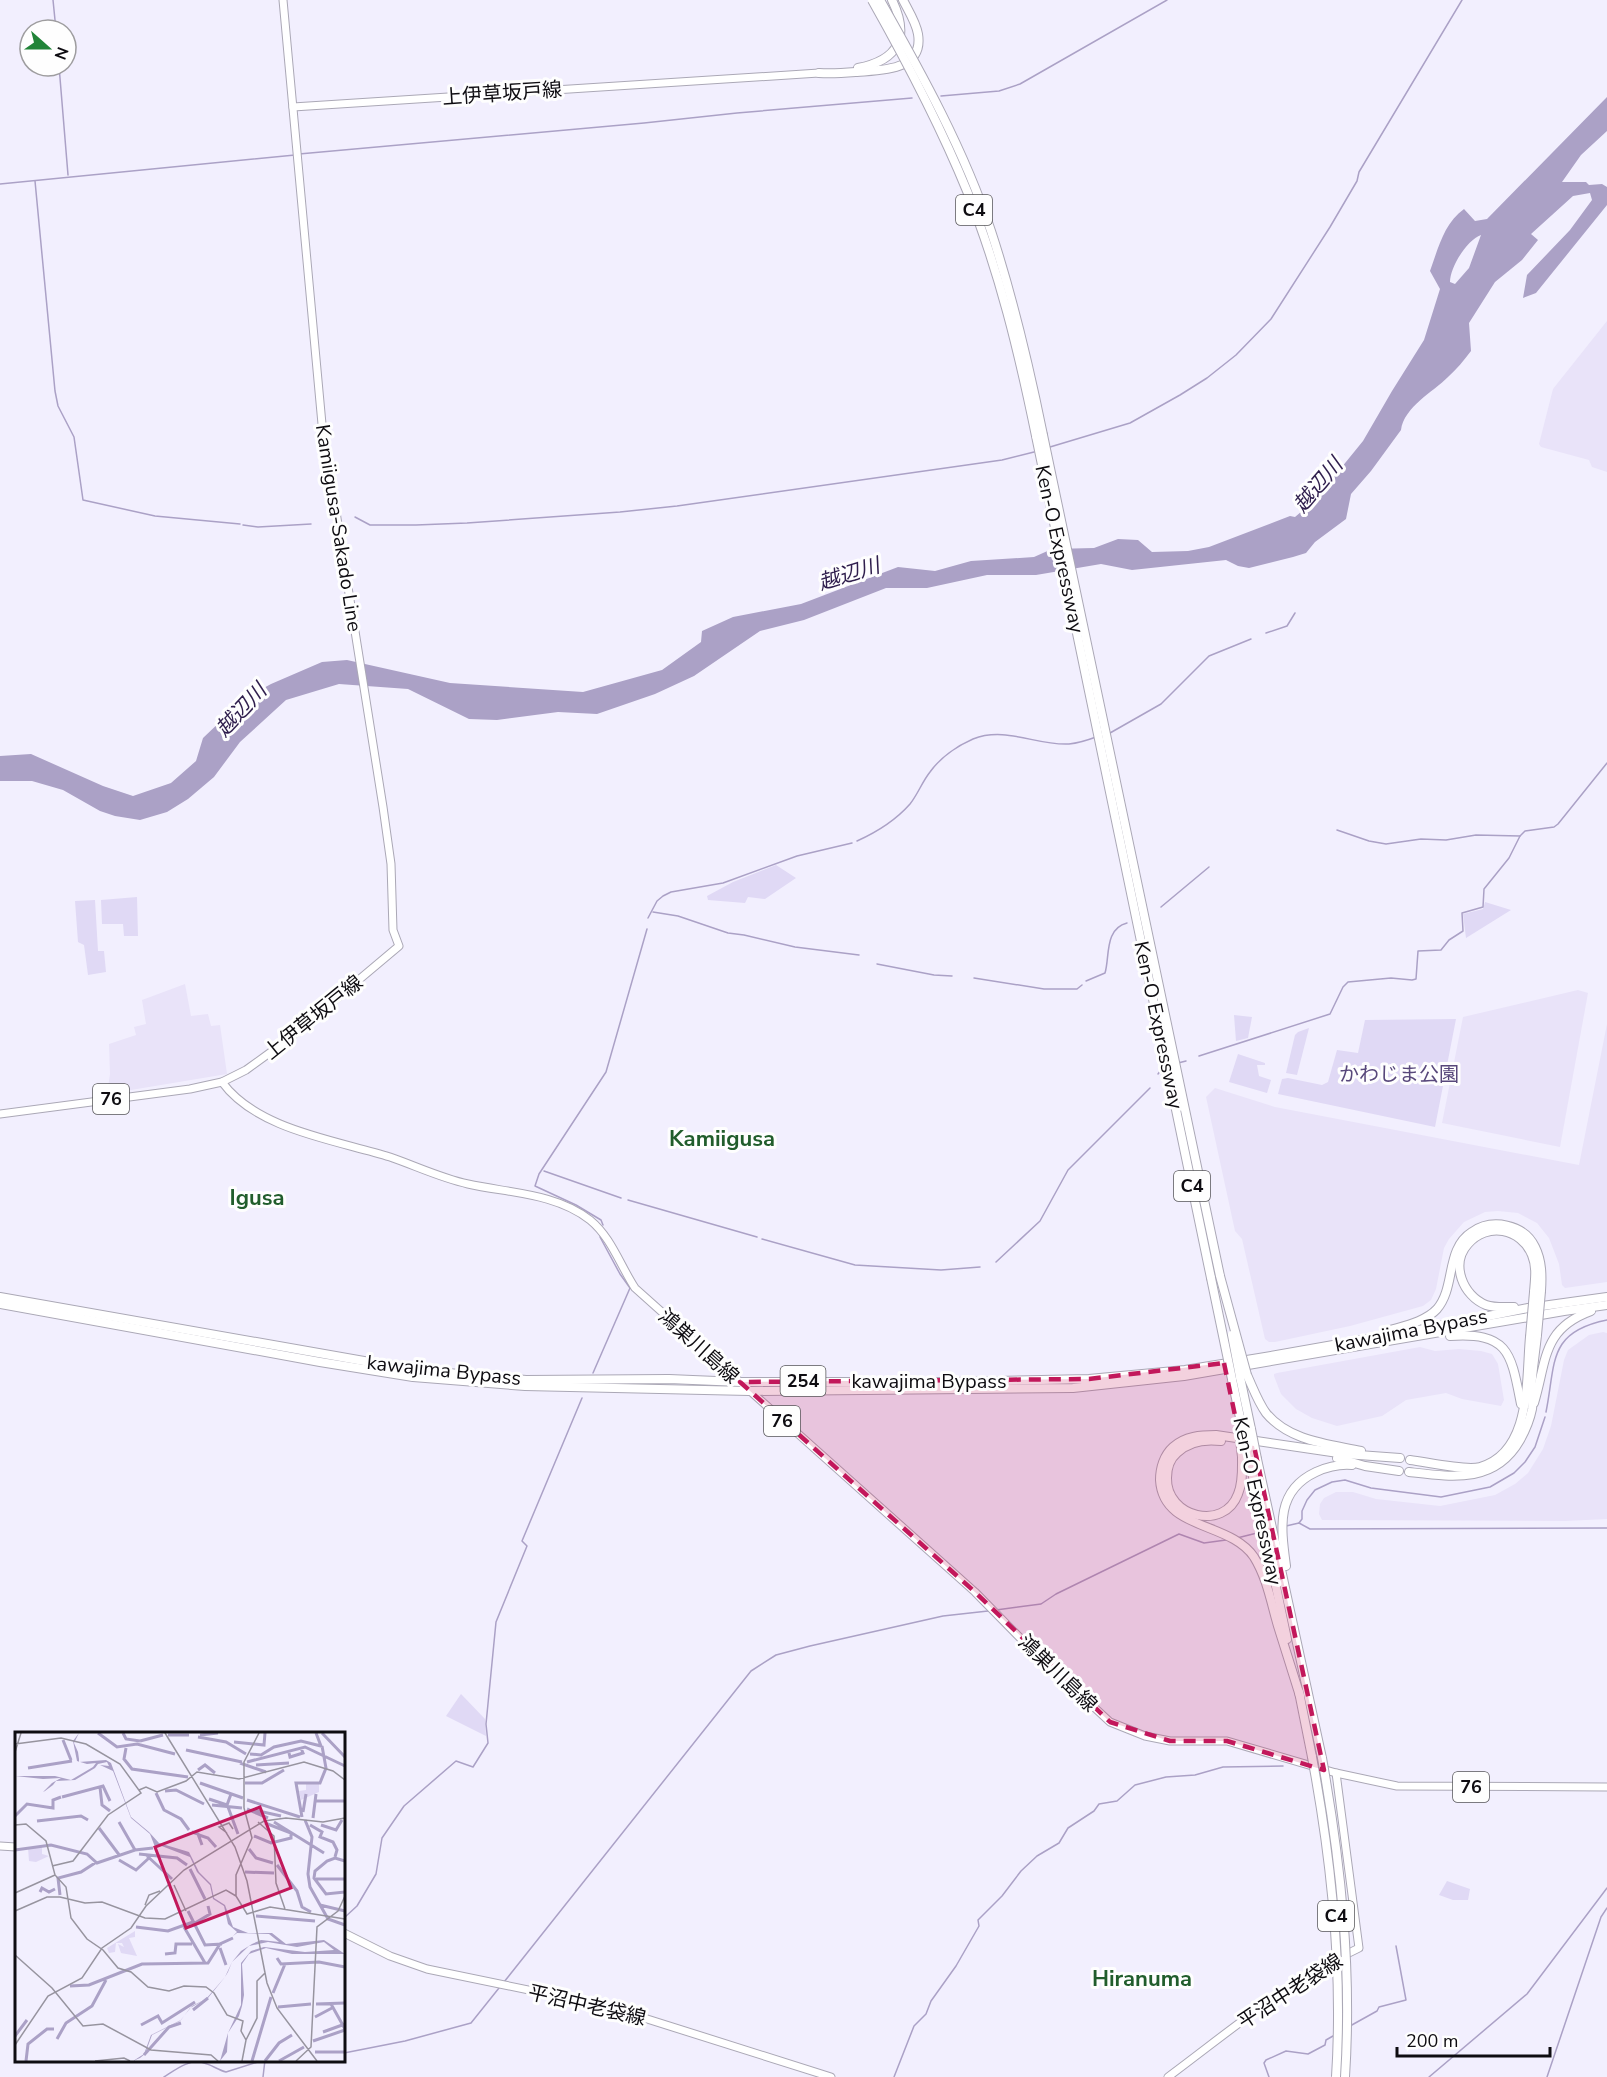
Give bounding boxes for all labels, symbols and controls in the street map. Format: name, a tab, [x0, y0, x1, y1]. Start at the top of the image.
north arrow	[18, 18, 78, 78]
text: N	[49, 43, 73, 63]
street label: 上伊草坂戸線	[441, 76, 563, 111]
road number: C4	[956, 195, 992, 225]
street label: Kamiigusa-Sakado Line	[309, 422, 368, 634]
water label: 越辺川	[1287, 450, 1350, 518]
street label: Ken-O Expressway	[1029, 463, 1091, 636]
water label: 越辺川	[815, 551, 885, 597]
water label: 越辺川	[209, 676, 274, 743]
street label: Ken-O Expressway	[1128, 939, 1190, 1112]
street label: 上伊草坂戸線	[258, 969, 368, 1066]
park label: かわじま公園	[1339, 1061, 1459, 1088]
road number: 76	[93, 1084, 129, 1114]
district label: Kamiigusa	[669, 1124, 775, 1154]
road number: C4	[1174, 1171, 1210, 1201]
district label: Igusa	[230, 1183, 284, 1213]
street label: kawajima Bypass	[1332, 1302, 1490, 1359]
street label: 鴻巣川島線	[652, 1303, 745, 1390]
street label: kawajima Bypass	[365, 1349, 523, 1392]
road number: 254	[780, 1366, 826, 1396]
street label: kawajima Bypass	[851, 1368, 1007, 1395]
road number: 76	[764, 1406, 800, 1436]
street label: Ken-O Expressway	[1227, 1415, 1289, 1588]
street label: 鴻巣川島線	[1012, 1629, 1103, 1718]
inset map	[15, 1732, 345, 2062]
road number: 76	[1453, 1772, 1489, 1802]
road number: C4	[1318, 1901, 1354, 1931]
street label: 平沼中老袋線	[1233, 1947, 1348, 2035]
district label: Hiranuma	[1092, 1964, 1192, 1994]
street label: 平沼中老袋線	[525, 1979, 648, 2032]
scale bar	[1397, 2020, 1550, 2058]
text: 200 m	[1406, 2029, 1458, 2053]

